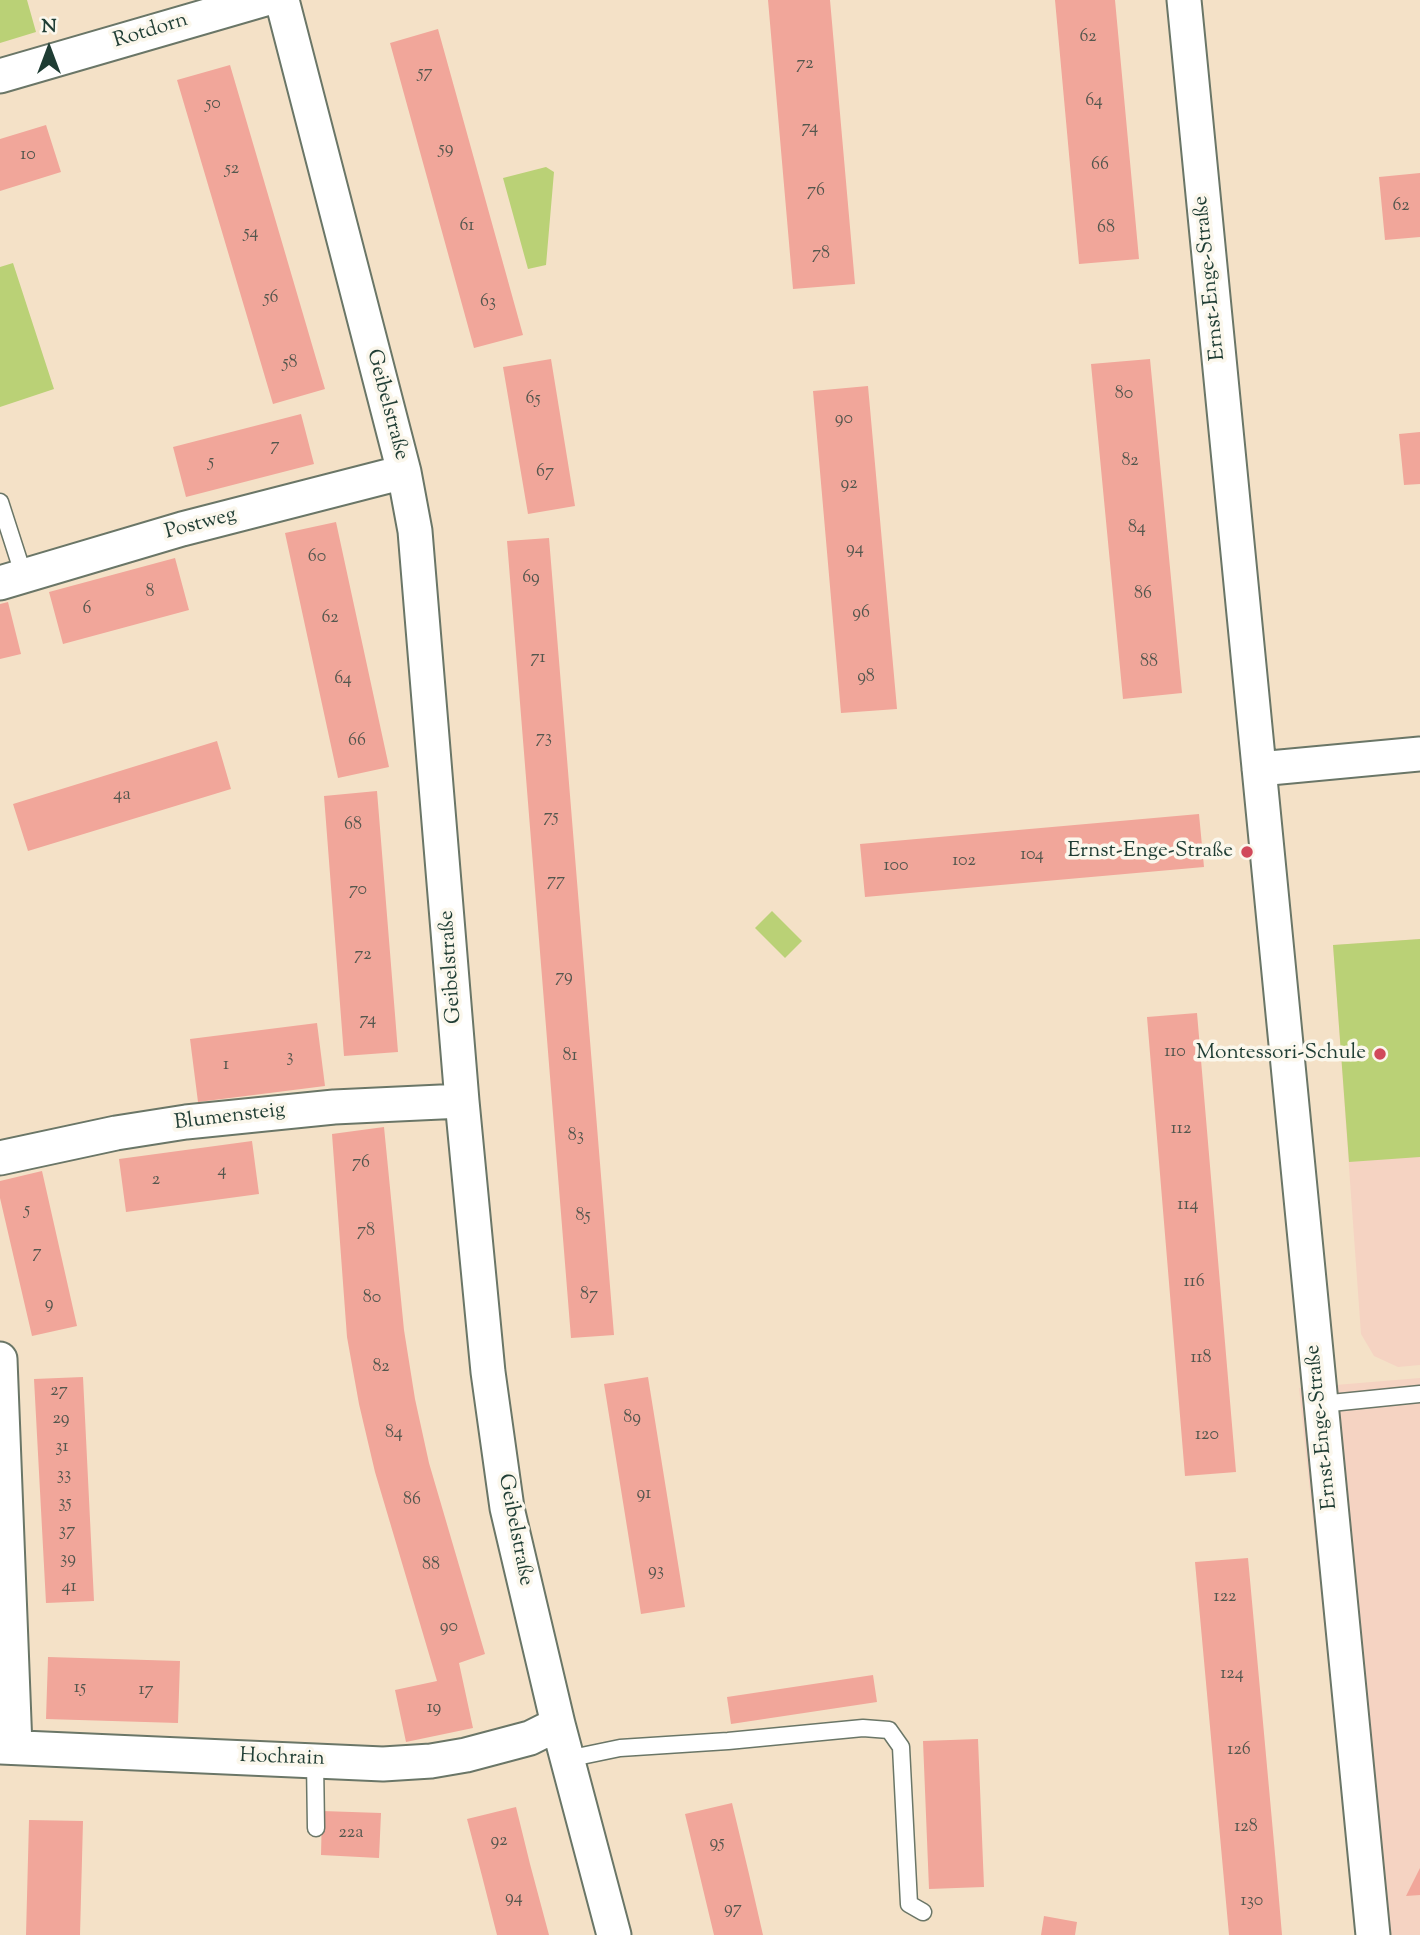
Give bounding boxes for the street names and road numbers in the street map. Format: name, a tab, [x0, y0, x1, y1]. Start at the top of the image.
street label: Rotdorn	[111, 9, 191, 55]
street label: Ernst-Enge-Straße	[1190, 194, 1232, 362]
street label: Geibelstraße	[359, 347, 413, 463]
street label: Postweg	[162, 503, 240, 547]
street label: Geibelstraße	[435, 909, 469, 1025]
street label: Blumensteig	[173, 1099, 287, 1137]
street label: Ernst-Enge-Straße	[1302, 1343, 1344, 1511]
street label: Geibelstraße	[491, 1472, 537, 1588]
street label: Hochrain	[239, 1745, 325, 1773]

